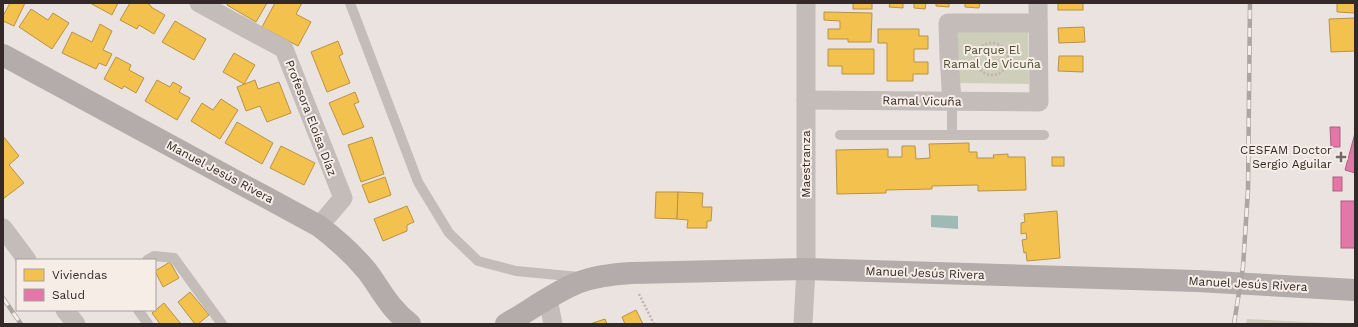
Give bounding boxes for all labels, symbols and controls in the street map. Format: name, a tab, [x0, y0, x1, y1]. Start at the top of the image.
park label: Parque El Ramal de Vicuña	[943, 43, 1041, 71]
street label: Profesora Eloísa Díaz	[282, 58, 340, 178]
street label: Ramal Vicuña	[882, 93, 962, 109]
street label: Maestranza	[799, 130, 813, 198]
street label: Manuel Jesús Rivera	[164, 138, 276, 206]
place label: CESFAM Doctor Sergio Aguilar	[1240, 143, 1332, 171]
marker: CESFAM Doctor Sergio Aguilar	[1335, 151, 1347, 163]
legend	[16, 259, 156, 311]
street label: Manuel Jesús Rivera	[865, 264, 985, 282]
text: Viviendas	[52, 268, 107, 282]
street label: Manuel Jesús Rivera	[1188, 274, 1308, 294]
text: Salud	[52, 288, 85, 302]

